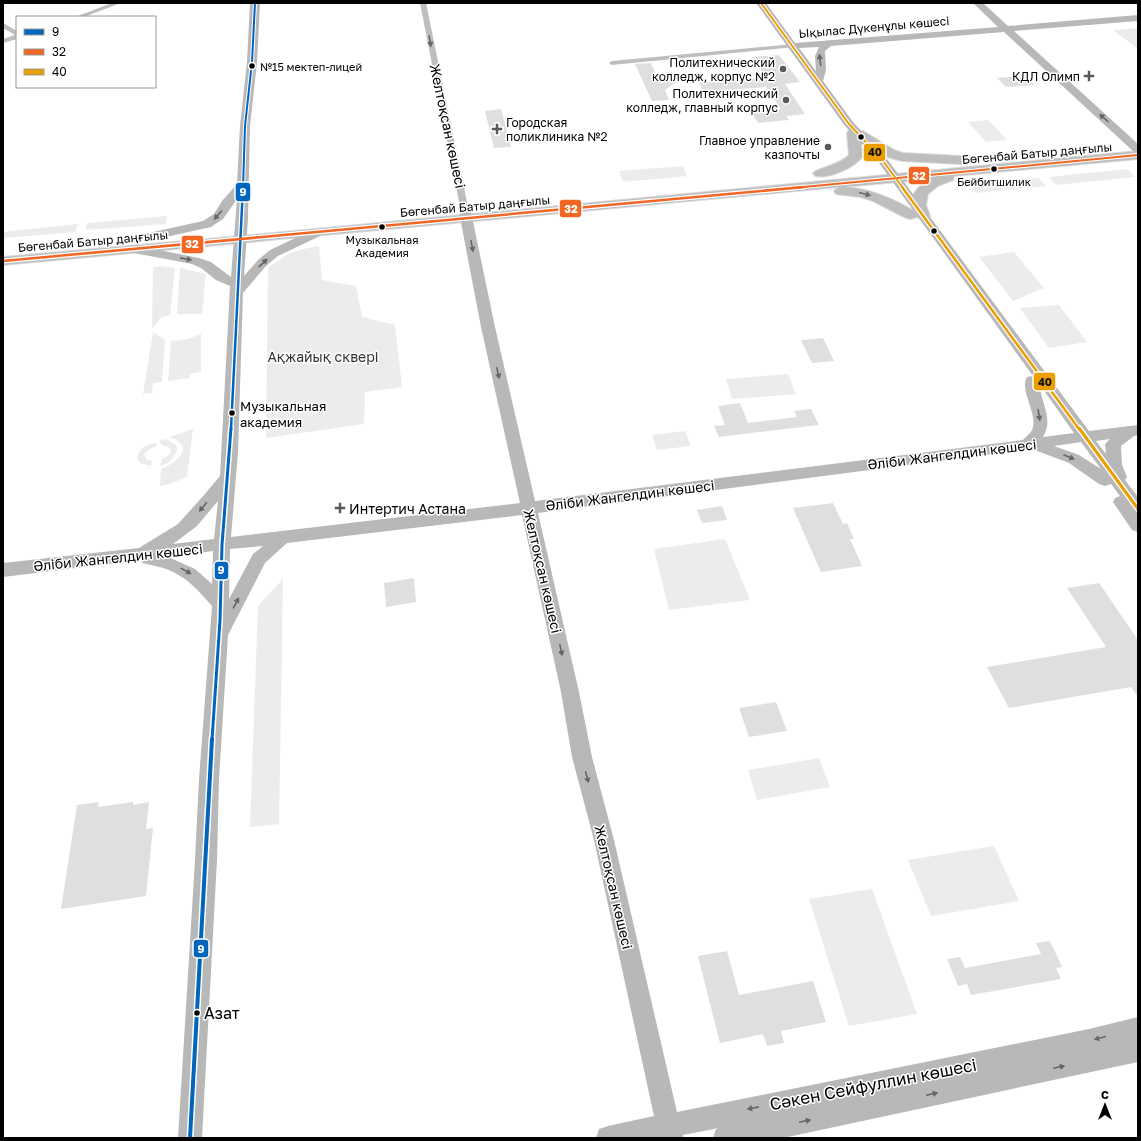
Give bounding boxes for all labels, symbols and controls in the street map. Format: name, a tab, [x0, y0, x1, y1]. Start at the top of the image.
street label: Ықылас Дүкенұлы көшесі	[798, 13, 950, 41]
legend	[16, 16, 156, 88]
text: 9	[52, 24, 59, 39]
one-way arrow	[428, 35, 434, 47]
text: 32	[52, 44, 66, 59]
one-way arrow	[817, 54, 823, 66]
place label: Политехнический колледж, корпус №2	[652, 55, 775, 84]
place label: №15 мектеп-лицей	[260, 60, 362, 73]
marker: №15 мектеп-лицей	[247, 61, 257, 71]
street label: Желтоқсан көшесі	[426, 62, 470, 190]
text: 40	[52, 64, 67, 79]
marker: Политехнический колледж, корпус №2	[778, 64, 788, 74]
place label: КДЛ Олимп	[1012, 69, 1080, 84]
marker: КДЛ Олимп	[1083, 70, 1095, 82]
place label: Политехнический колледж, главный корпус	[626, 86, 778, 115]
marker: Политехнический колледж, главный корпус	[781, 95, 791, 105]
one-way arrow	[1099, 113, 1109, 122]
place label: Городская поликлиника №2	[506, 115, 607, 144]
marker: Городская поликлиника №2	[491, 123, 503, 135]
unlabelled marker	[856, 132, 866, 142]
place label: Главное управление казпочты	[699, 133, 820, 162]
street label: Бөгенбай Батыр даңғылы	[961, 139, 1113, 167]
marker: Главное управление казпочты	[823, 142, 833, 152]
line badge: 40	[863, 143, 886, 162]
text: 40	[868, 145, 882, 158]
marker: Бейбитшилик	[989, 164, 999, 174]
line badge: 32	[908, 166, 930, 185]
text: 32	[912, 169, 926, 182]
place label: Бейбитшилик	[957, 175, 1032, 188]
line badge: 9	[235, 182, 251, 202]
text: 9	[240, 185, 247, 198]
street label: Бөгенбай Батыр даңғылы	[399, 192, 551, 220]
one-way arrow	[859, 192, 872, 198]
line badge: 32	[559, 199, 582, 218]
text: 32	[564, 202, 578, 215]
one-way arrow	[214, 209, 223, 220]
marker: Музыкальная Академия	[377, 222, 387, 232]
unlabelled marker	[929, 226, 939, 236]
street label: Бөгенбай Батыр даңғылы	[17, 227, 169, 255]
place label: Музыкальная Академия	[345, 233, 419, 259]
line badge: 32	[181, 235, 204, 254]
text: 32	[185, 237, 199, 250]
one-way arrow	[470, 239, 476, 252]
one-way arrow	[180, 256, 192, 262]
one-way arrow	[258, 258, 269, 267]
park label: Ақжайық сквері	[267, 348, 379, 365]
one-way arrow	[496, 367, 502, 379]
line badge: 40	[1033, 372, 1056, 391]
text: 40	[1038, 375, 1052, 388]
place label: Музыкальная академия	[240, 398, 326, 430]
marker: Музыкальная академия	[227, 408, 237, 418]
one-way arrow	[1037, 409, 1043, 421]
street label: Әліби Жангелдин көшесі	[867, 435, 1037, 473]
one-way arrow	[1063, 455, 1075, 461]
street label: Әліби Жангелдин көшесі	[545, 476, 715, 514]
place label: Интертич Астана	[349, 500, 466, 517]
one-way arrow	[199, 501, 208, 512]
marker: Интертич Астана	[334, 502, 346, 514]
street label: Желтоқсан көшесі	[520, 507, 566, 635]
street label: Әліби Жангелдин көшесі	[33, 540, 203, 574]
line badge: 9	[214, 561, 229, 580]
text: 9	[218, 563, 225, 576]
one-way arrow	[180, 567, 192, 574]
one-way arrow	[233, 597, 239, 609]
one-way arrow	[559, 644, 565, 656]
one-way arrow	[584, 771, 590, 783]
street label: Желтоқсан көшесі	[591, 823, 637, 951]
line badge: 9	[193, 939, 209, 958]
text: 9	[198, 942, 205, 955]
place label: Азат	[204, 1003, 240, 1023]
marker: Азат	[192, 1008, 202, 1018]
one-way arrow	[1094, 1036, 1106, 1042]
street label: Сәкен Сейфуллин көшесі	[768, 1054, 978, 1114]
one-way arrow	[1053, 1064, 1065, 1070]
north arrow	[1085, 1085, 1125, 1125]
text: С	[1101, 1088, 1109, 1101]
one-way arrow	[926, 1091, 938, 1097]
one-way arrow	[747, 1106, 759, 1112]
one-way arrow	[798, 1118, 811, 1124]

